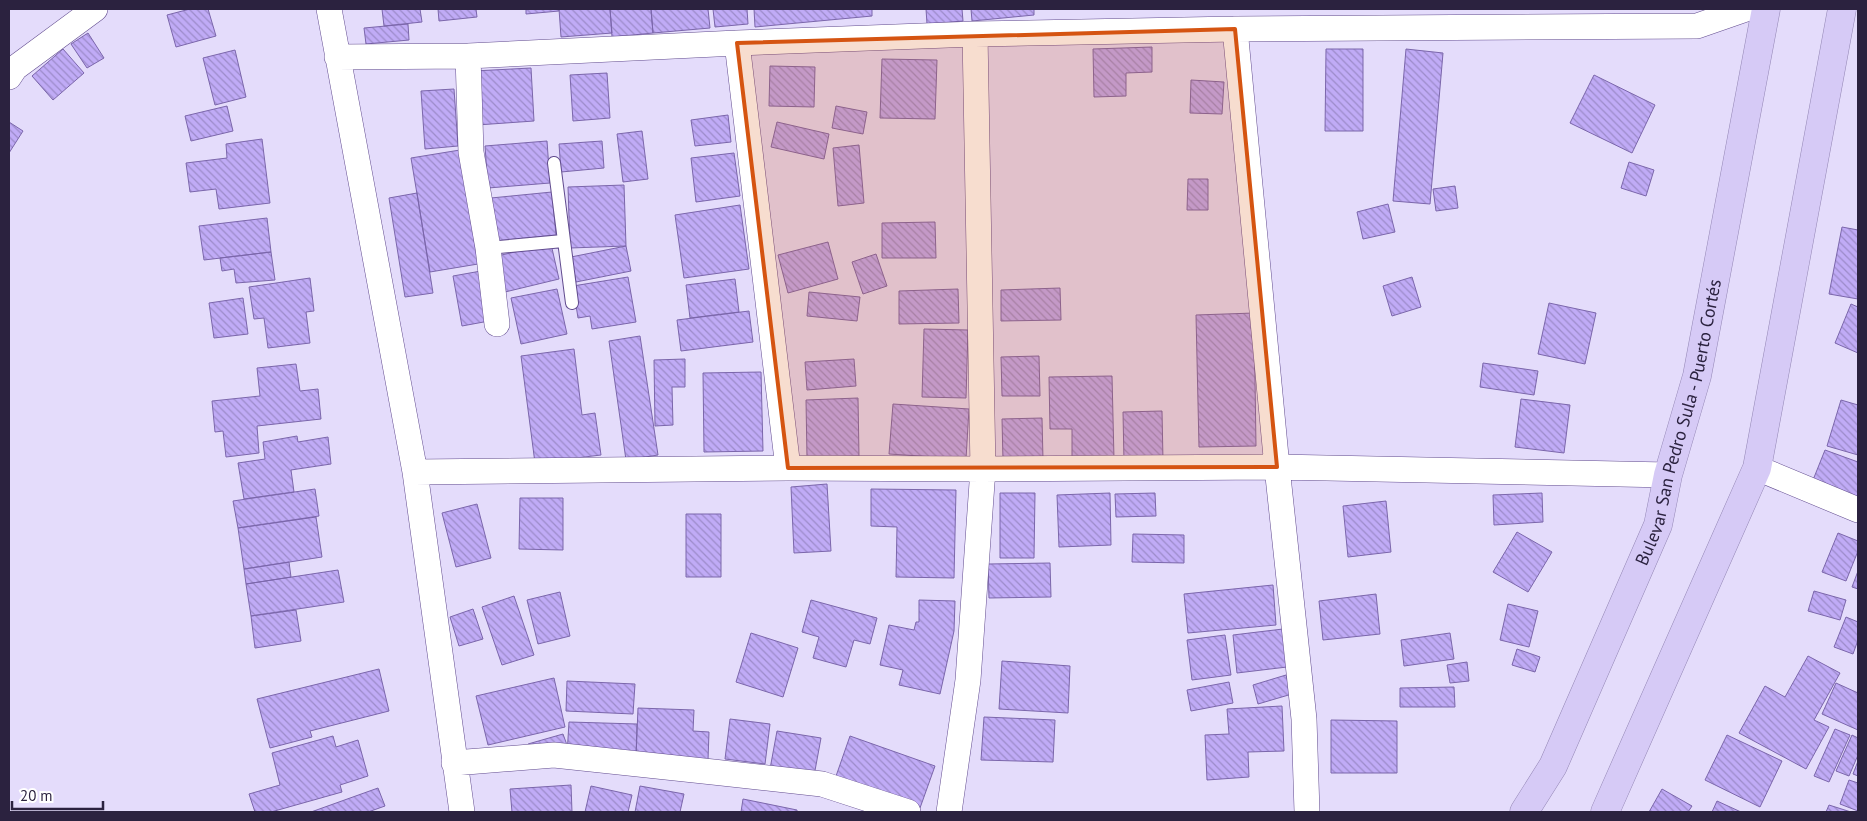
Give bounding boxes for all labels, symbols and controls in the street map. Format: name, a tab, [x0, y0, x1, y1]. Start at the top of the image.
street label: Bulevar San Pedro Sula - Puerto Cortés	[1630, 277, 1726, 569]
scale bar	[12, 778, 104, 810]
text: 20 m	[20, 786, 53, 805]

